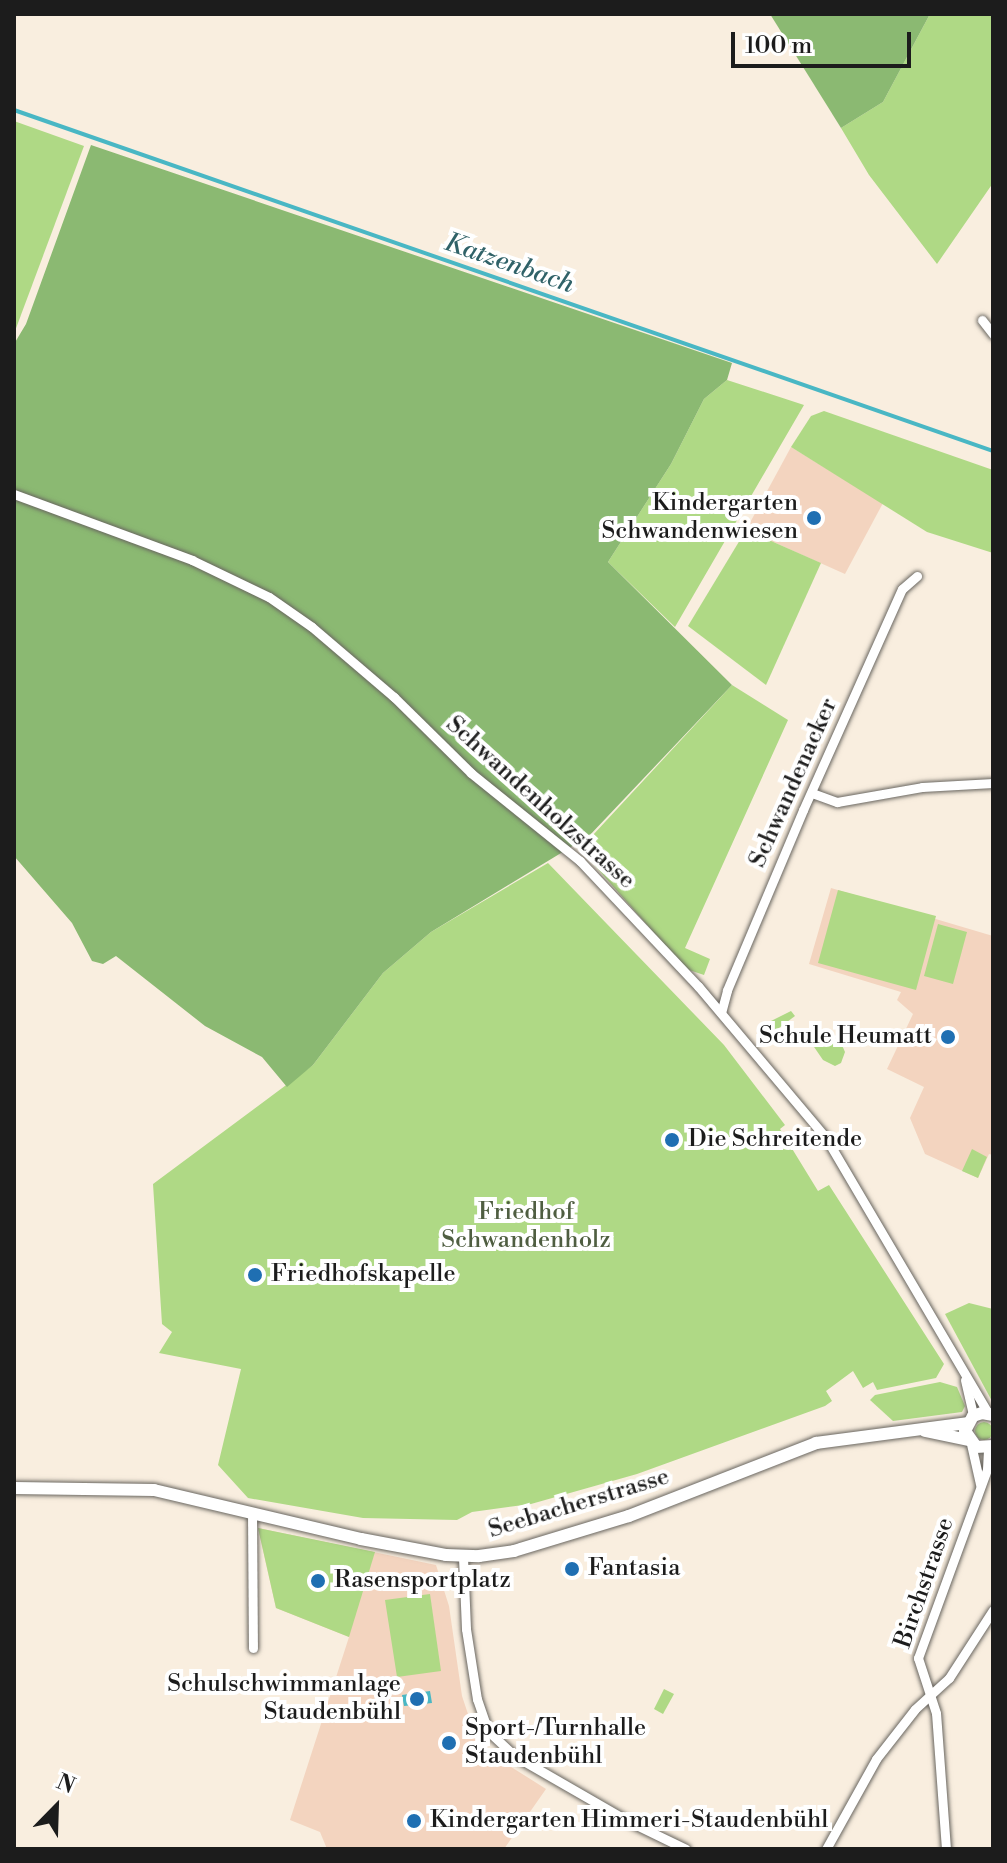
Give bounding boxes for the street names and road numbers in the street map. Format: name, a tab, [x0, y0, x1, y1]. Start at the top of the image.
street label: Schwandenacker	[744, 694, 844, 872]
street label: Schwandenholzstrasse	[440, 711, 640, 895]
street label: Seebacherstrasse	[485, 1463, 673, 1545]
street label: Birchstrasse	[889, 1514, 961, 1652]

